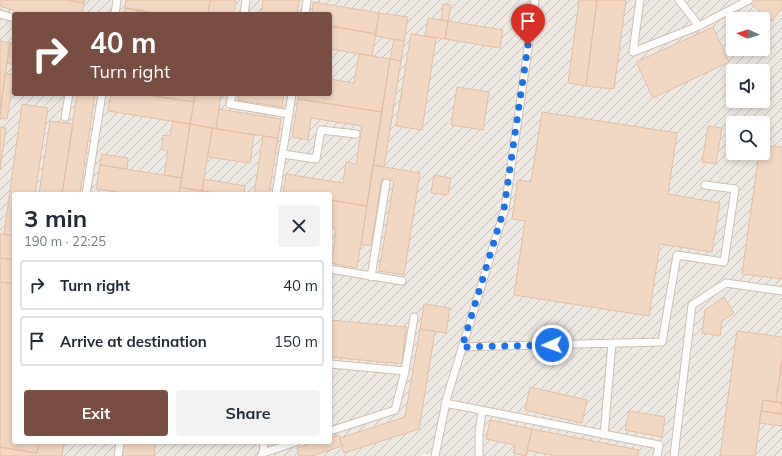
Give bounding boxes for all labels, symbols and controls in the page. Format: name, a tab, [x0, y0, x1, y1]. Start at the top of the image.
pin	[511, 4, 545, 45]
icon: arrive	[517, 10, 539, 32]
north arrow	[726, 12, 770, 56]
map controls	[726, 12, 770, 160]
text: 40 m	[90, 25, 156, 60]
icon: right	[24, 28, 76, 80]
text: Turn right	[90, 60, 170, 83]
button: sound	[726, 64, 770, 108]
button: search	[726, 116, 770, 160]
text: 3 min	[24, 203, 87, 233]
button: close	[278, 205, 320, 247]
text: 190 m · 22:25	[24, 233, 106, 249]
icon: right	[26, 274, 48, 296]
text: Turn right	[60, 276, 130, 295]
text: 40 m	[283, 276, 318, 295]
position arrow	[531, 324, 573, 366]
icon: arrive	[26, 330, 48, 352]
text: Arrive at destination	[60, 332, 207, 351]
text: 150 m	[274, 332, 318, 351]
button: Exit	[24, 390, 168, 436]
button: Share	[176, 390, 320, 436]

